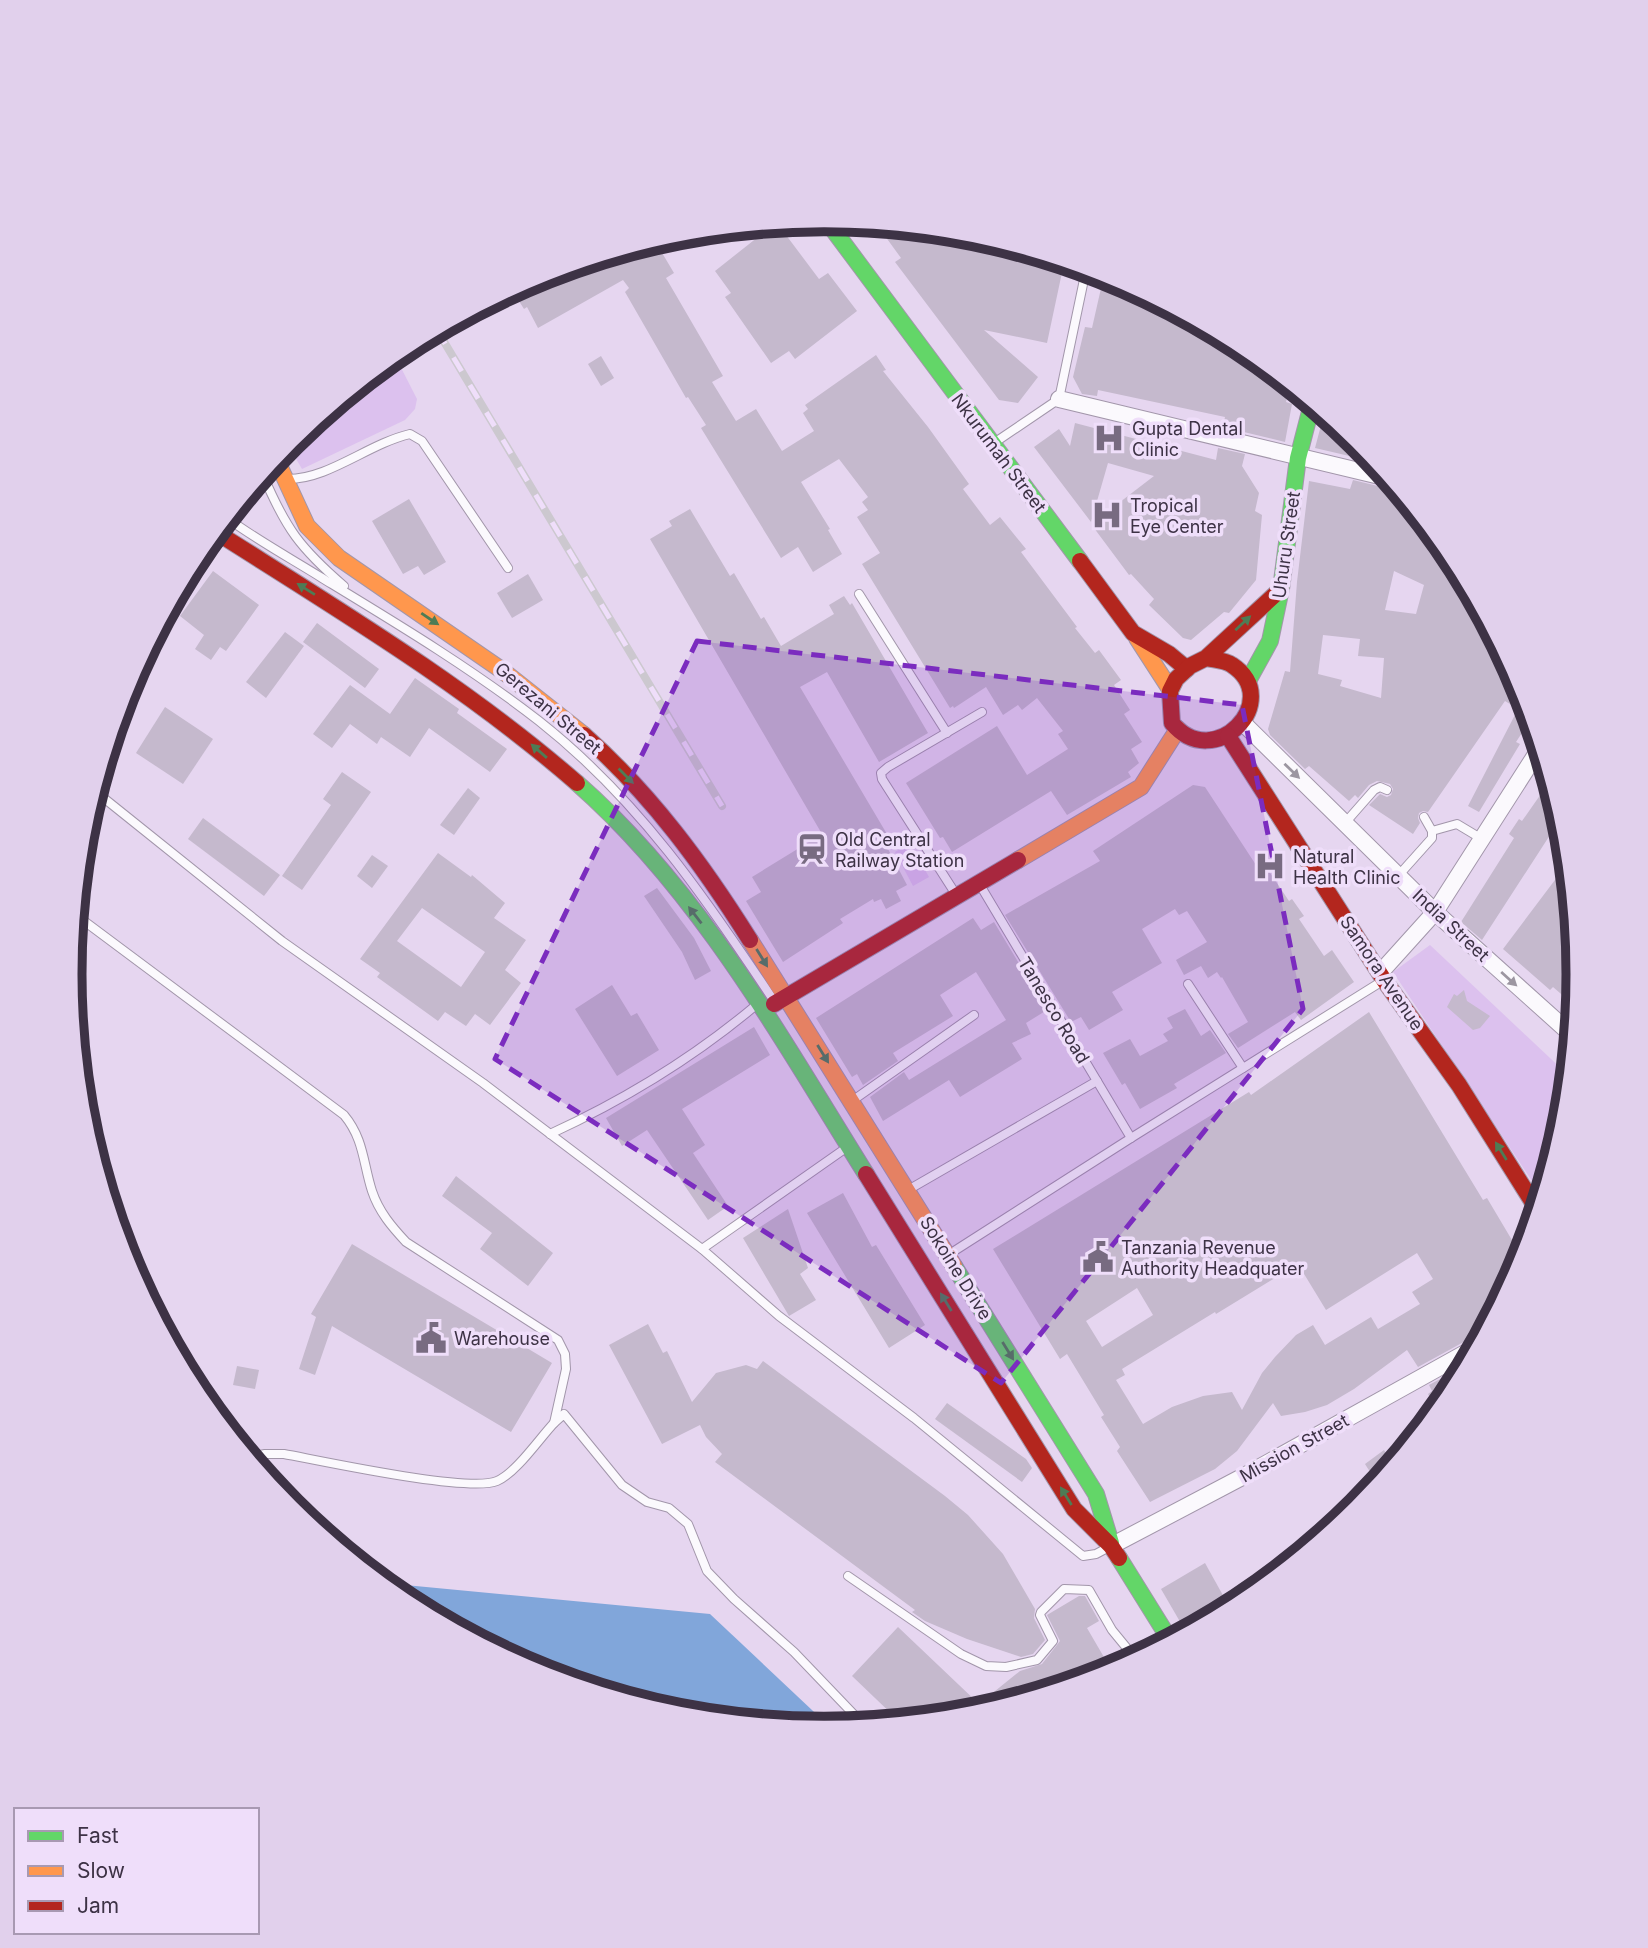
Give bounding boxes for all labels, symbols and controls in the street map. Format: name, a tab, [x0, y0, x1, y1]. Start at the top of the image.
street label: Nkurumah Street	[947, 389, 1051, 517]
place label: Gupta Dental Clinic	[1132, 418, 1243, 460]
hospital icon: Gupta Dental Clinic	[1092, 421, 1126, 455]
street label: Uhuru Street	[1268, 490, 1304, 600]
place label: Tropical Eye Center	[1130, 495, 1224, 537]
hospital icon: Tropical Eye Center	[1090, 498, 1124, 532]
one-way arrow	[297, 582, 316, 595]
one-way arrow	[420, 612, 439, 625]
one-way arrow	[1234, 615, 1252, 631]
street label: Gerezani Street	[491, 658, 605, 758]
one-way arrow	[530, 744, 547, 759]
one-way arrow	[1283, 762, 1299, 779]
one-way arrow	[617, 768, 634, 784]
place label: Old Central Railway Station	[835, 829, 964, 871]
station icon: Old Central Railway Station	[795, 832, 829, 866]
place label: Natural Health Clinic	[1293, 846, 1401, 888]
hospital icon: Natural Health Clinic	[1253, 849, 1287, 883]
street label: India Street	[1408, 884, 1494, 966]
one-way arrow	[688, 907, 703, 925]
street label: Samora Avenue	[1336, 912, 1428, 1034]
one-way arrow	[756, 948, 769, 967]
street label: Tanesco Road	[1014, 953, 1094, 1067]
one-way arrow	[1501, 971, 1518, 986]
one-way arrow	[817, 1045, 829, 1064]
one-way arrow	[1494, 1141, 1507, 1161]
street label: Sokoine Drive	[916, 1212, 996, 1324]
place label: Tanzania Revenue Authority Headquater	[1121, 1237, 1304, 1279]
public building icon: Tanzania Revenue Authority Headquater	[1081, 1240, 1115, 1274]
one-way arrow	[939, 1293, 952, 1312]
public building icon: Warehouse	[414, 1321, 448, 1355]
place label: Warehouse	[454, 1328, 550, 1349]
one-way arrow	[1001, 1342, 1014, 1361]
street label: Mission Street	[1236, 1409, 1352, 1487]
one-way arrow	[1059, 1486, 1072, 1505]
legend	[14, 1808, 259, 1934]
text: Fast	[77, 1823, 119, 1848]
text: Slow	[77, 1858, 125, 1883]
text: Jam	[77, 1893, 119, 1918]

